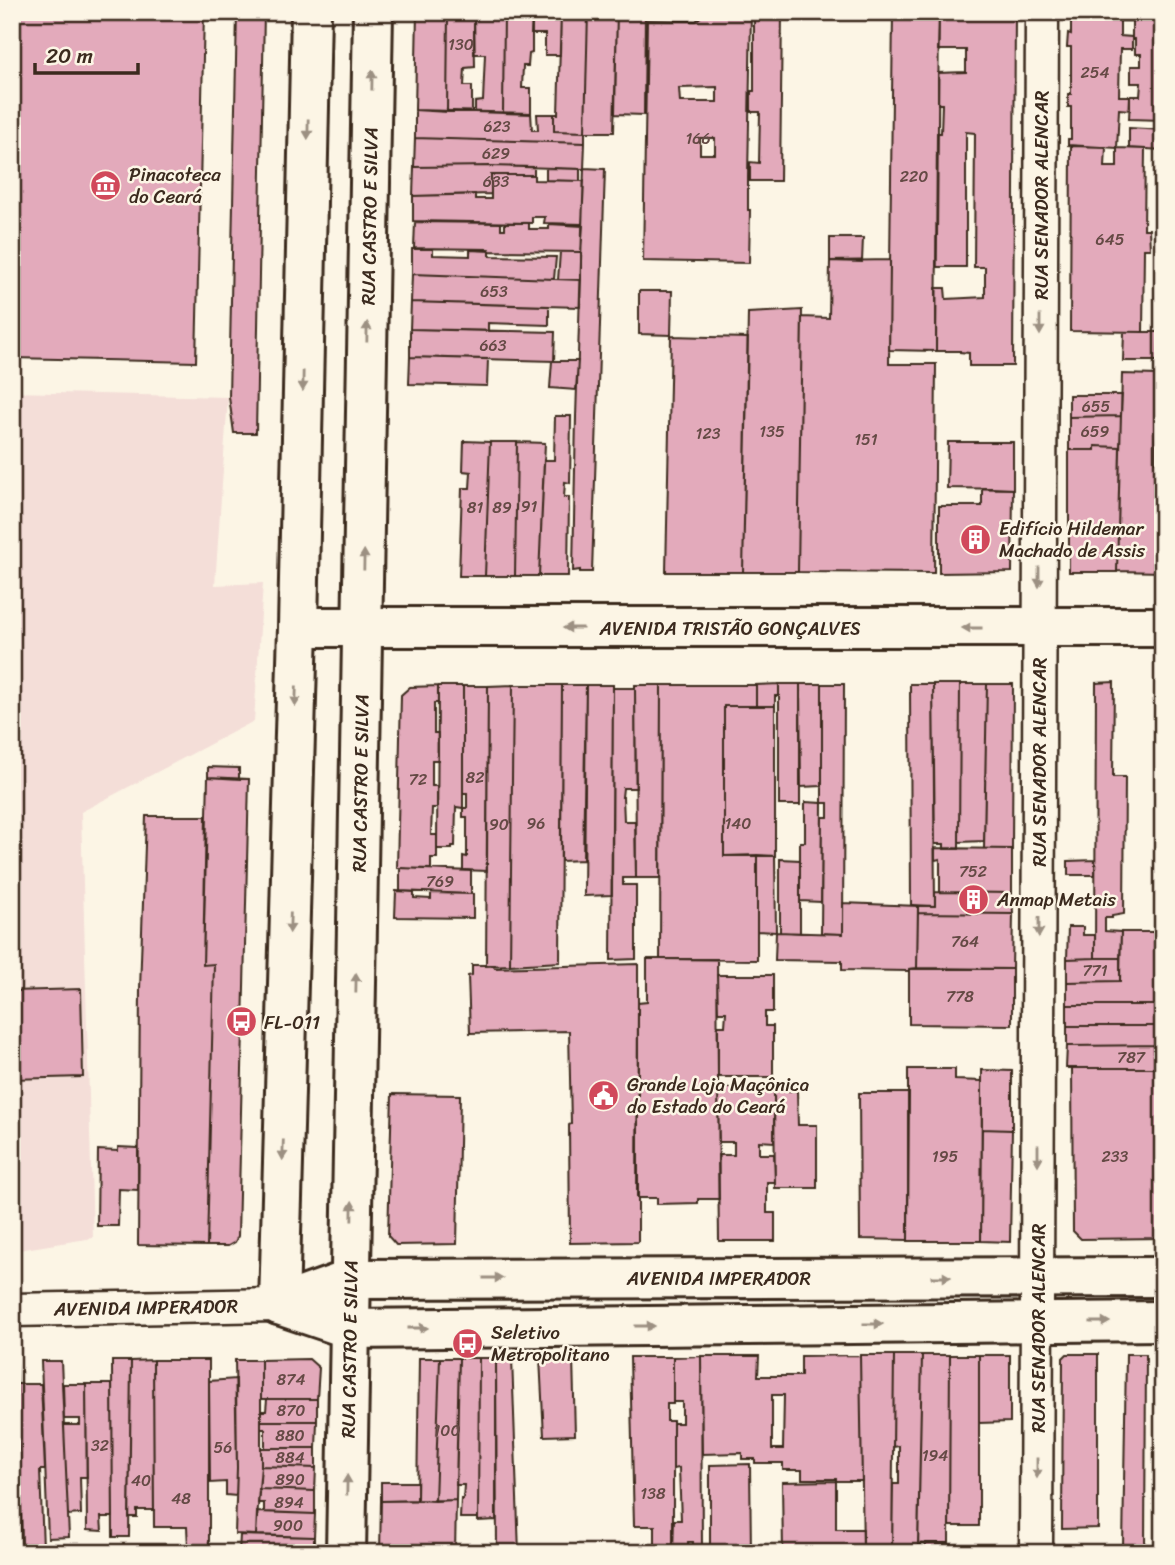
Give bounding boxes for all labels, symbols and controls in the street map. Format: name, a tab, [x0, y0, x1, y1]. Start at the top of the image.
house number: 130	[448, 30, 474, 59]
scale bar	[35, 32, 138, 76]
text: 20 m	[46, 37, 93, 75]
house number: 254	[1080, 58, 1110, 87]
one-way arrow	[366, 69, 377, 91]
street label: RUA SENADOR ALENCAR	[1025, 90, 1058, 300]
house number: 623	[483, 112, 511, 141]
one-way arrow	[303, 119, 314, 141]
house number: 166	[685, 124, 711, 153]
street label: RUA CASTRO E SILVA	[351, 127, 388, 305]
house number: 629	[482, 139, 510, 168]
place label: Pinacoteca do Ceará	[129, 158, 221, 213]
house number: 220	[900, 162, 928, 191]
house number: 633	[483, 167, 510, 196]
museum icon: Pinacoteca do Ceará	[89, 168, 123, 202]
house number: 645	[1096, 225, 1125, 254]
house number: 653	[480, 277, 508, 306]
one-way arrow	[1035, 315, 1046, 337]
one-way arrow	[362, 321, 373, 343]
house number: 663	[480, 331, 507, 360]
one-way arrow	[297, 371, 309, 393]
house number: 655	[1082, 392, 1111, 421]
house number: 135	[759, 417, 785, 446]
house number: 659	[1081, 417, 1110, 446]
house number: 123	[696, 419, 721, 448]
house number: 151	[854, 425, 878, 454]
house number: 91	[521, 492, 537, 521]
house number: 81	[467, 493, 483, 522]
house number: 89	[492, 493, 512, 522]
place label: Edifício Hildemar Machado de Assis	[999, 512, 1145, 567]
building icon: Edifício Hildemar Machado de Assis	[959, 522, 993, 556]
one-way arrow	[358, 548, 370, 570]
one-way arrow	[1033, 567, 1045, 589]
street label: AVENIDA TRISTÃO GONÇALVES	[599, 612, 860, 645]
one-way arrow	[562, 622, 584, 634]
one-way arrow	[961, 622, 983, 634]
street label: RUA SENADOR ALENCAR	[1023, 657, 1056, 867]
one-way arrow	[290, 685, 302, 707]
street label: RUA CASTRO E SILVA	[342, 694, 379, 872]
house number: 82	[466, 763, 484, 792]
house number: 72	[409, 765, 427, 794]
house number: 96	[527, 809, 545, 838]
house number: 140	[725, 809, 751, 838]
house number: 90	[489, 810, 509, 839]
house number: 752	[959, 857, 987, 886]
house number: 769	[426, 867, 454, 896]
building icon: Anmap Metais	[957, 882, 991, 916]
place label: Anmap Metais	[996, 883, 1116, 916]
one-way arrow	[284, 912, 295, 934]
one-way arrow	[1033, 917, 1045, 939]
house number: 764	[951, 927, 979, 956]
house number: 771	[1082, 956, 1108, 985]
one-way arrow	[350, 972, 362, 994]
house number: 778	[946, 982, 974, 1011]
bus stop icon: FL-011	[224, 1005, 258, 1039]
place label: FL-011	[264, 1006, 320, 1039]
house number: 787	[1117, 1043, 1146, 1072]
place label: Grande Loja Maçônica do Estado do Ceará	[627, 1068, 810, 1123]
public building icon: Grande Loja Maçônica do Estado do Ceará	[587, 1078, 621, 1112]
one-way arrow	[278, 1140, 289, 1162]
house number: 195	[932, 1142, 958, 1171]
house number: 233	[1102, 1142, 1129, 1171]
one-way arrow	[1032, 1144, 1044, 1166]
one-way arrow	[346, 1199, 358, 1221]
street label: RUA SENADOR ALENCAR	[1022, 1223, 1055, 1433]
street label: RUA CASTRO E SILVA	[331, 1260, 368, 1438]
street label: AVENIDA IMPERADOR	[626, 1262, 811, 1295]
one-way arrow	[930, 1271, 952, 1283]
one-way arrow	[482, 1272, 504, 1284]
street label: AVENIDA IMPERADOR	[53, 1289, 238, 1326]
place label: Seletivo Metropolitano	[491, 1316, 610, 1371]
one-way arrow	[1089, 1316, 1111, 1327]
one-way arrow	[862, 1318, 884, 1330]
one-way arrow	[635, 1320, 657, 1332]
one-way arrow	[407, 1322, 429, 1334]
bus stop icon: Seletivo Metropolitano	[451, 1326, 485, 1360]
house number: 874	[277, 1365, 305, 1394]
house number: 870	[277, 1396, 305, 1425]
house number: 100	[433, 1416, 461, 1445]
house number: 880	[275, 1421, 305, 1450]
house number: 32	[91, 1431, 109, 1460]
house number: 56	[214, 1433, 232, 1462]
house number: 194	[922, 1441, 948, 1470]
house number: 884	[275, 1443, 305, 1472]
one-way arrow	[1031, 1457, 1043, 1479]
house number: 890	[275, 1465, 305, 1494]
house number: 40	[131, 1466, 151, 1495]
one-way arrow	[341, 1473, 353, 1495]
house number: 138	[640, 1479, 666, 1508]
house number: 48	[171, 1484, 191, 1513]
house number: 894	[274, 1488, 304, 1517]
house number: 900	[273, 1511, 303, 1540]

